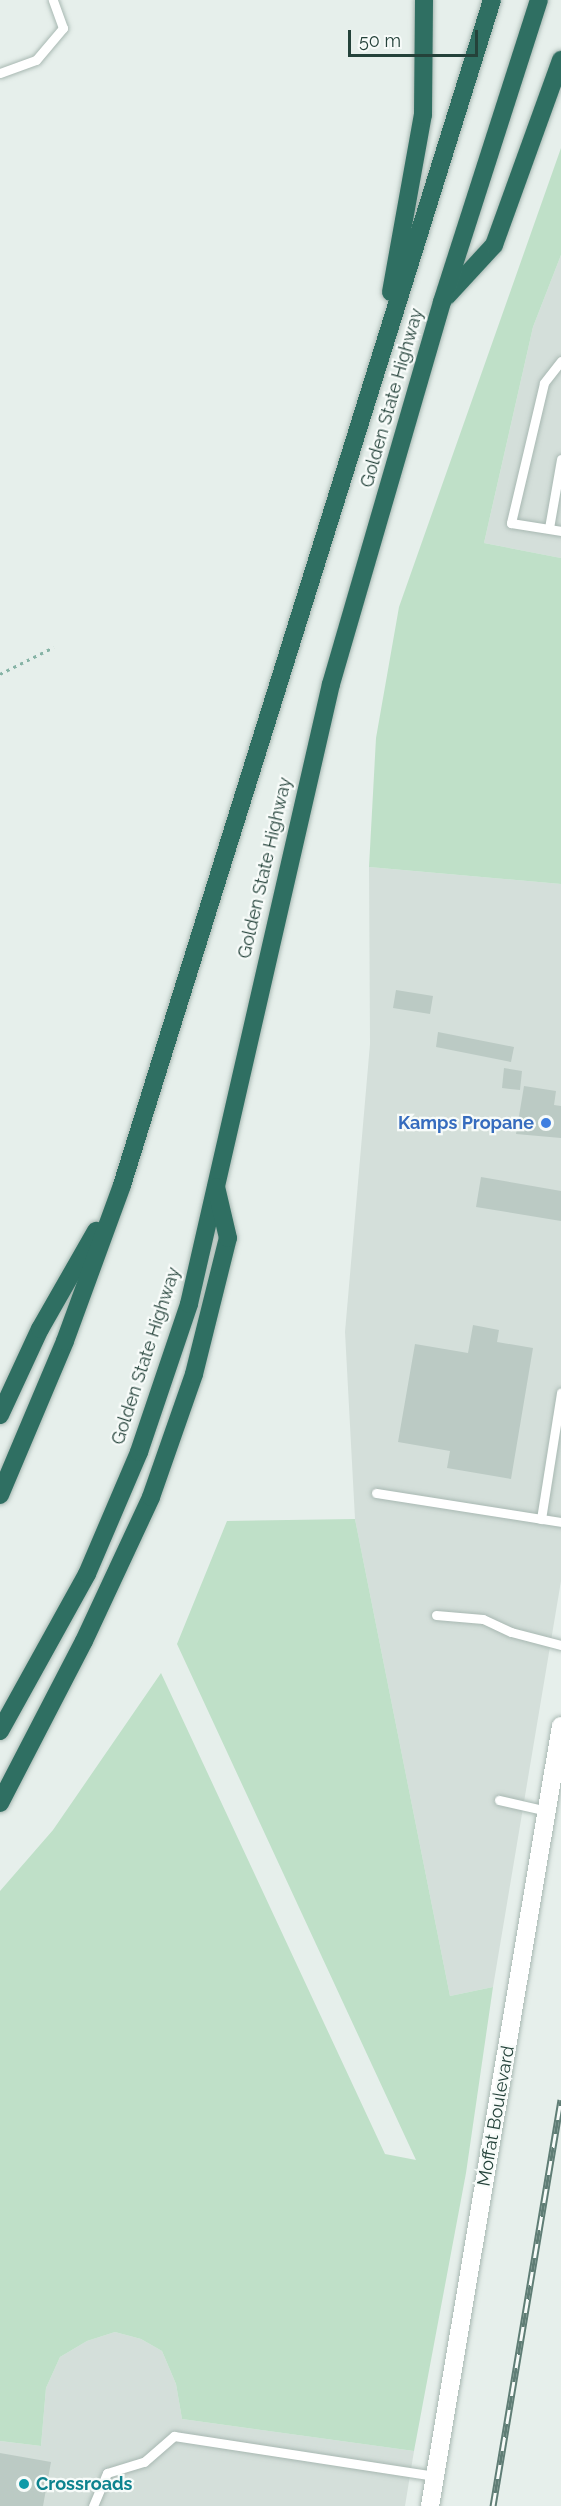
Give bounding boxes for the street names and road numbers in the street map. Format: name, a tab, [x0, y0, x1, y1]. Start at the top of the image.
street label: Golden State Highway	[356, 306, 428, 490]
street label: Golden State Highway	[234, 775, 296, 961]
street label: Golden State Highway	[107, 1265, 185, 1447]
street label: Moffat Boulevard	[473, 2044, 519, 2188]

